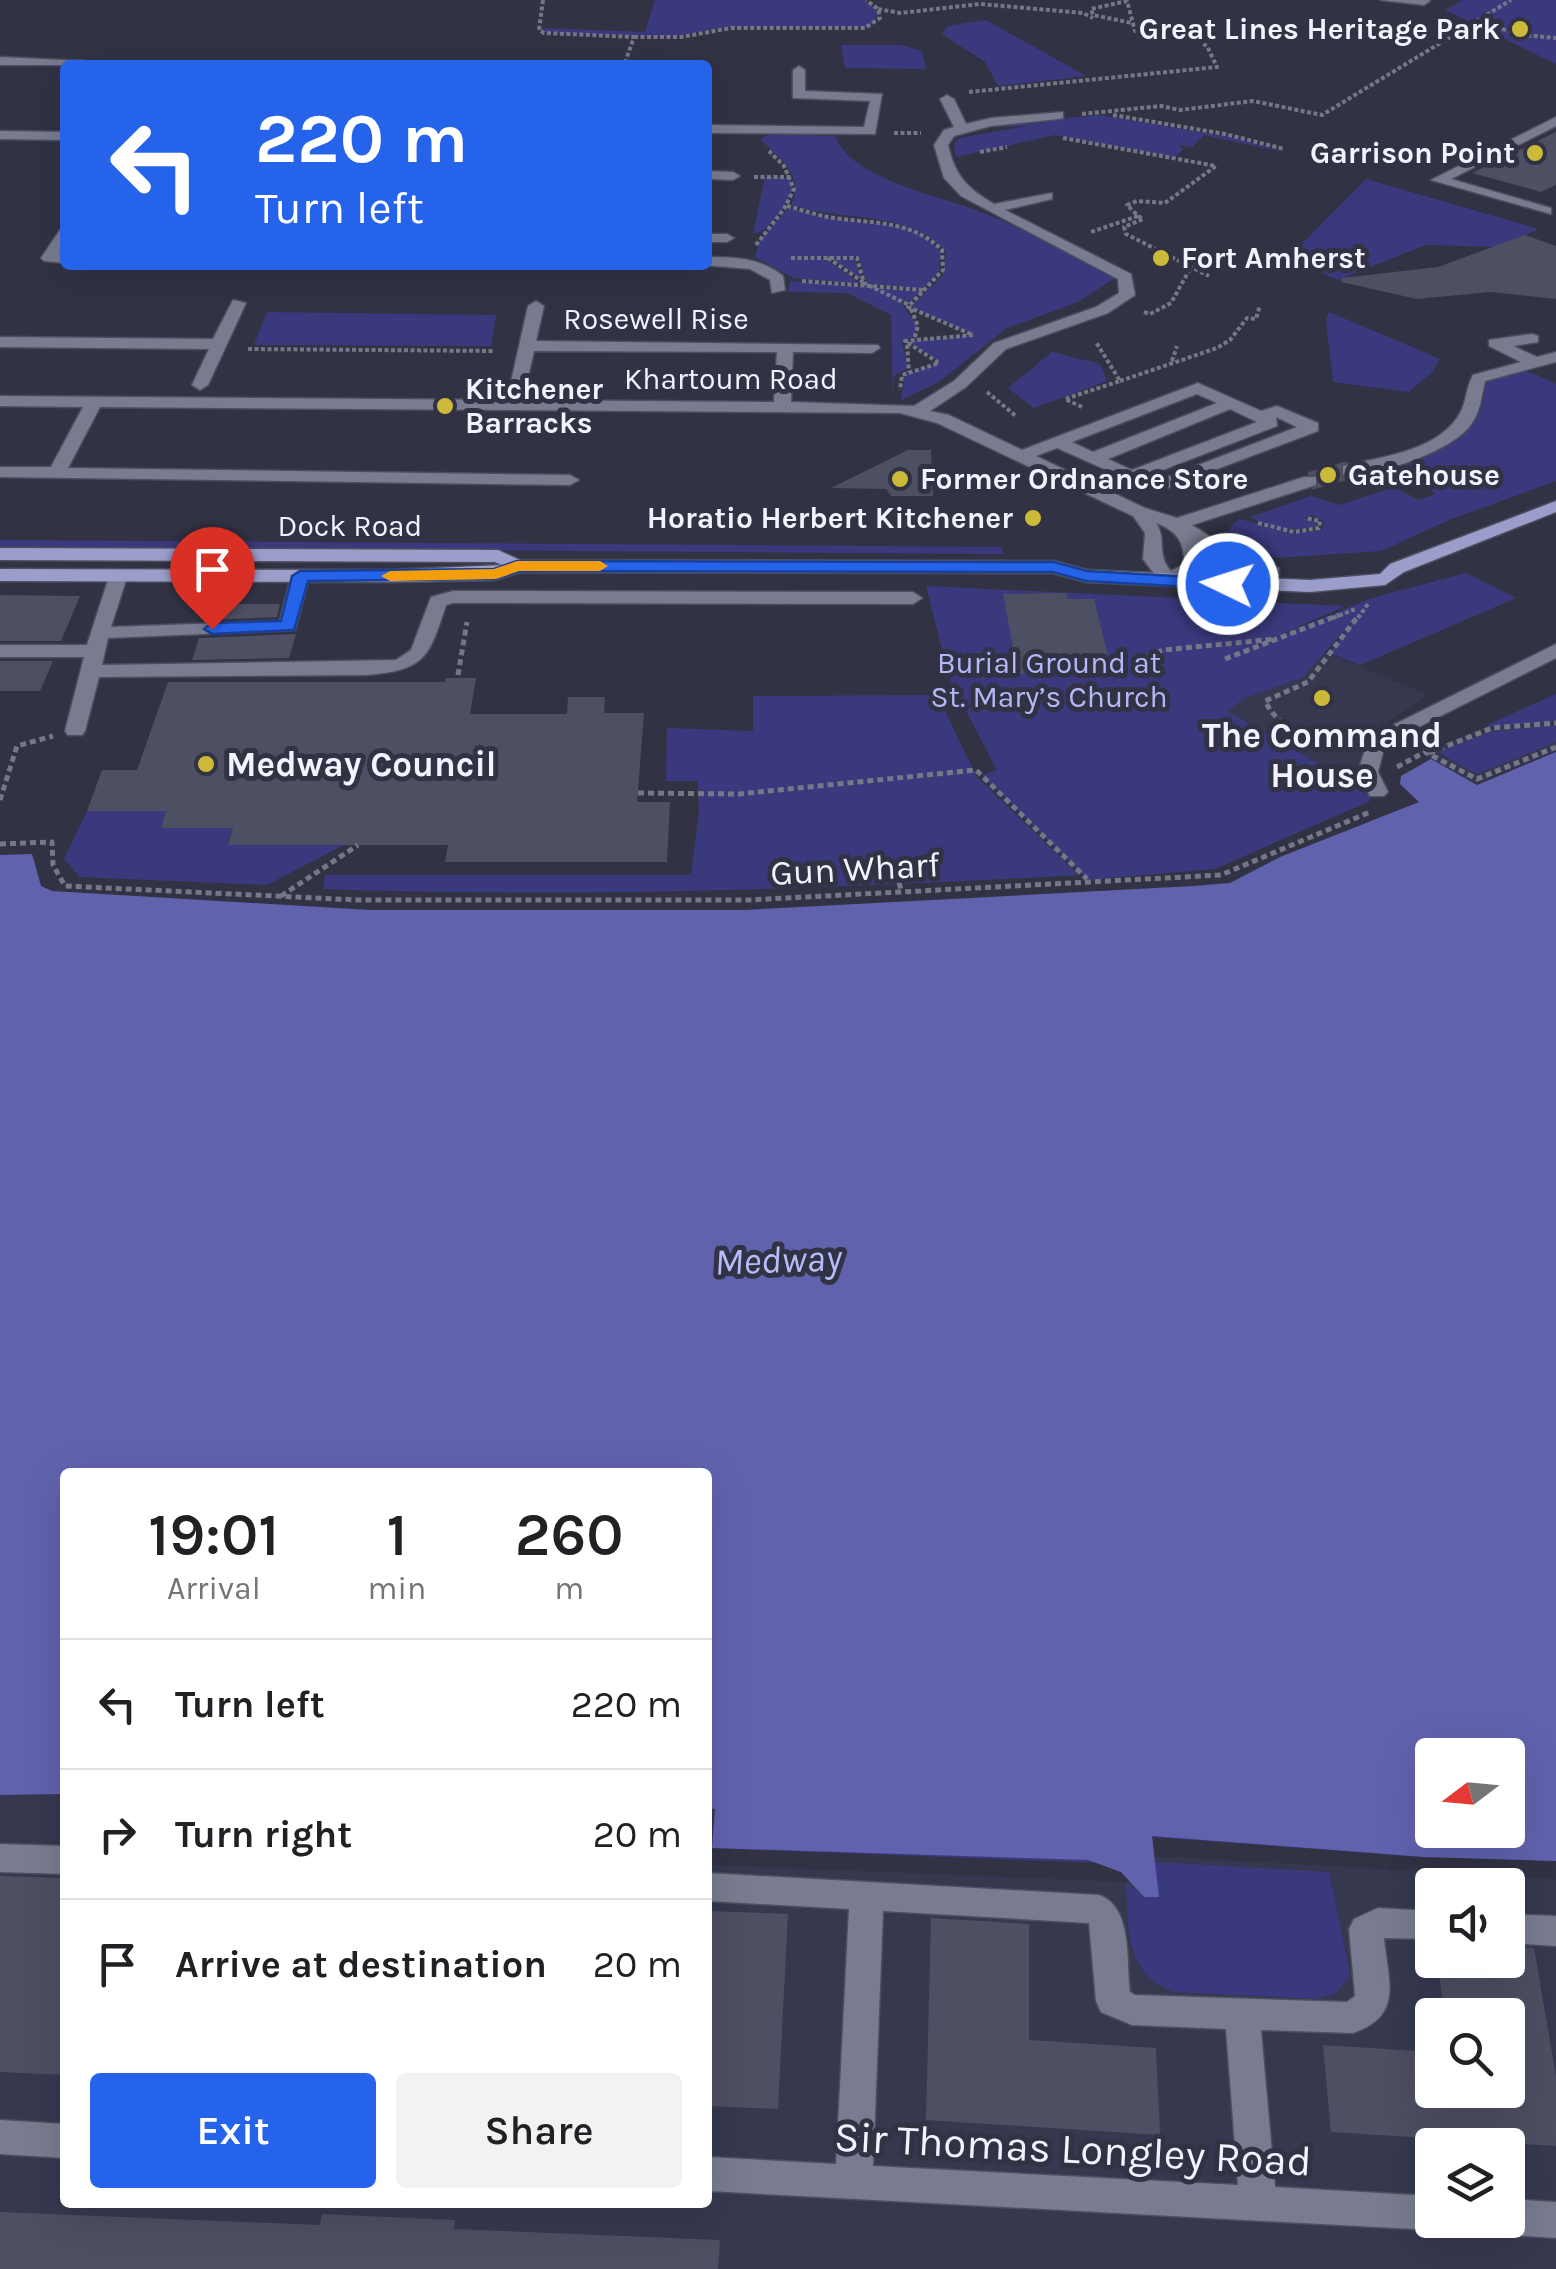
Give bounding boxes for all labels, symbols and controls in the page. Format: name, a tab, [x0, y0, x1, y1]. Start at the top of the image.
place label: Great Lines Heritage Park	[1139, 11, 1500, 47]
marker: Great Lines Heritage Park	[1509, 18, 1531, 40]
text: 220 m	[255, 98, 468, 180]
icon: left	[90, 100, 220, 230]
place label: Garrison Point	[1310, 135, 1515, 171]
marker: Garrison Point	[1524, 142, 1546, 164]
text: Turn left	[255, 182, 424, 234]
place label: Fort Amherst	[1181, 240, 1366, 276]
marker: Fort Amherst	[1150, 247, 1172, 269]
street label: Rosewell Rise	[563, 301, 749, 337]
street label: Khartoum Road	[624, 361, 838, 397]
place label: Kitchener Barracks	[465, 371, 603, 441]
marker: Kitchener Barracks	[434, 395, 456, 417]
place label: Gatehouse	[1348, 457, 1500, 493]
place label: Former Ordnance Store	[920, 461, 1249, 497]
marker: Gatehouse	[1317, 464, 1339, 486]
marker: Former Ordnance Store	[889, 468, 911, 490]
place label: Horatio Herbert Kitchener	[647, 500, 1013, 536]
marker: Horatio Herbert Kitchener	[1022, 507, 1044, 529]
street label: Dock Road	[278, 508, 422, 544]
pin	[170, 527, 255, 630]
position arrow	[1176, 532, 1280, 636]
icon: arrive	[185, 542, 240, 597]
park label: Burial Ground at St. Mary’s Church	[931, 645, 1168, 715]
marker: The Command House	[1311, 687, 1333, 709]
place label: The Command House	[1202, 715, 1442, 796]
place label: Medway Council	[226, 744, 497, 786]
marker: Medway Council	[195, 753, 217, 775]
street label: Gun Wharf	[769, 844, 942, 894]
water label: Medway	[714, 1235, 844, 1285]
text: 19:01	[148, 1500, 279, 1570]
text: 1	[386, 1500, 407, 1570]
text: 260	[515, 1500, 624, 1570]
text: Arrival	[167, 1570, 261, 1607]
text: min	[368, 1570, 426, 1607]
text: m	[554, 1570, 584, 1607]
icon: left	[90, 1677, 145, 1732]
text: Turn left	[175, 1682, 325, 1727]
text: 220 m	[571, 1682, 682, 1727]
north arrow	[1415, 1738, 1525, 1848]
map controls	[1415, 1738, 1525, 2238]
icon: right	[90, 1807, 145, 1862]
text: Turn right	[175, 1812, 352, 1857]
text: 20 m	[593, 1812, 682, 1857]
button: sound	[1415, 1868, 1525, 1978]
icon: arrive	[90, 1937, 145, 1992]
text: Arrive at destination	[175, 1942, 547, 1987]
text: 20 m	[593, 1942, 682, 1987]
button: search	[1415, 1998, 1525, 2108]
button: Exit	[90, 2073, 376, 2188]
button: Share	[396, 2073, 682, 2188]
street label: Sir Thomas Longley Road	[833, 2112, 1313, 2186]
button: layers	[1415, 2128, 1525, 2238]

